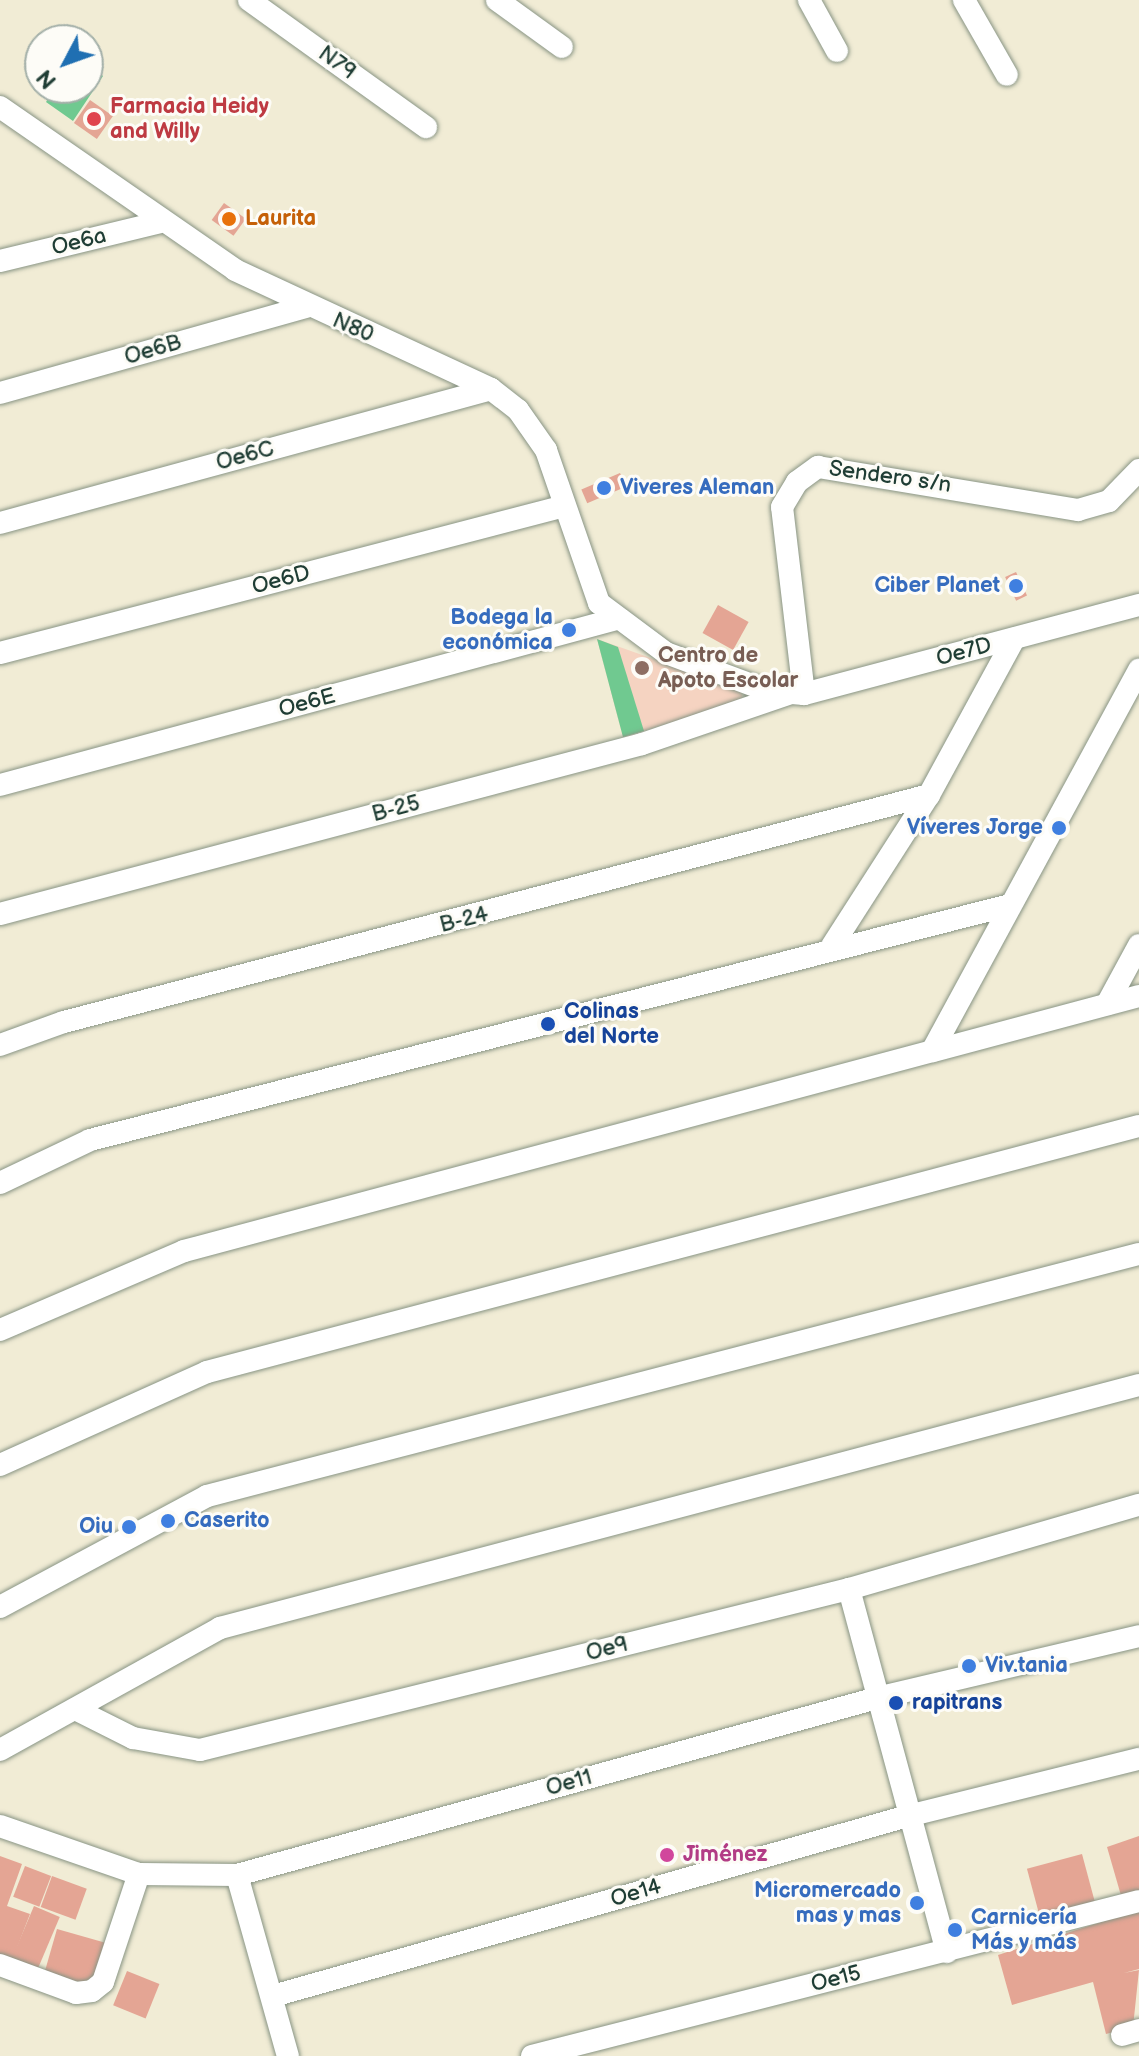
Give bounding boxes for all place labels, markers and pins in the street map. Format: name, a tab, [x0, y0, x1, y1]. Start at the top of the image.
place label: Farmacia Heidy and Willy	[110, 93, 269, 144]
marker: Farmacia Heidy and Willy	[85, 110, 103, 128]
place label: Laurita	[245, 206, 316, 232]
marker: Laurita	[220, 210, 238, 228]
place label: Viveres Aleman	[620, 475, 774, 501]
marker: Viveres Aleman	[595, 479, 613, 497]
place label: Ciber Planet	[874, 573, 1000, 599]
marker: Ciber Planet	[1007, 577, 1025, 595]
place label: Bodega la económica	[442, 604, 553, 656]
marker: Bodega la económica	[560, 621, 578, 639]
place label: Centro de Apoto Escolar	[658, 642, 798, 694]
marker: Centro de Apoto Escolar	[633, 659, 651, 677]
place label: Víveres Jorge	[907, 815, 1043, 841]
marker: Víveres Jorge	[1050, 819, 1068, 837]
place label: Colinas del Norte	[564, 998, 659, 1050]
marker: Colinas del Norte	[539, 1015, 557, 1033]
place label: Caserito	[184, 1508, 269, 1534]
marker: Caserito	[159, 1512, 177, 1530]
place label: Oiu	[79, 1514, 113, 1540]
marker: Oiu	[120, 1518, 138, 1536]
place label: Viv.tania	[985, 1653, 1068, 1679]
marker: Viv.tania	[960, 1657, 978, 1675]
place label: rapitrans	[912, 1690, 1002, 1716]
marker: rapitrans	[887, 1694, 905, 1712]
place label: Jiménez	[683, 1842, 767, 1868]
marker: Jiménez	[658, 1846, 676, 1864]
place label: Micromercado mas y mas	[754, 1877, 901, 1928]
marker: Micromercado mas y mas	[908, 1894, 926, 1912]
place label: Carnicería Más y más	[971, 1904, 1078, 1956]
marker: Carnicería Más y más	[946, 1921, 964, 1939]

